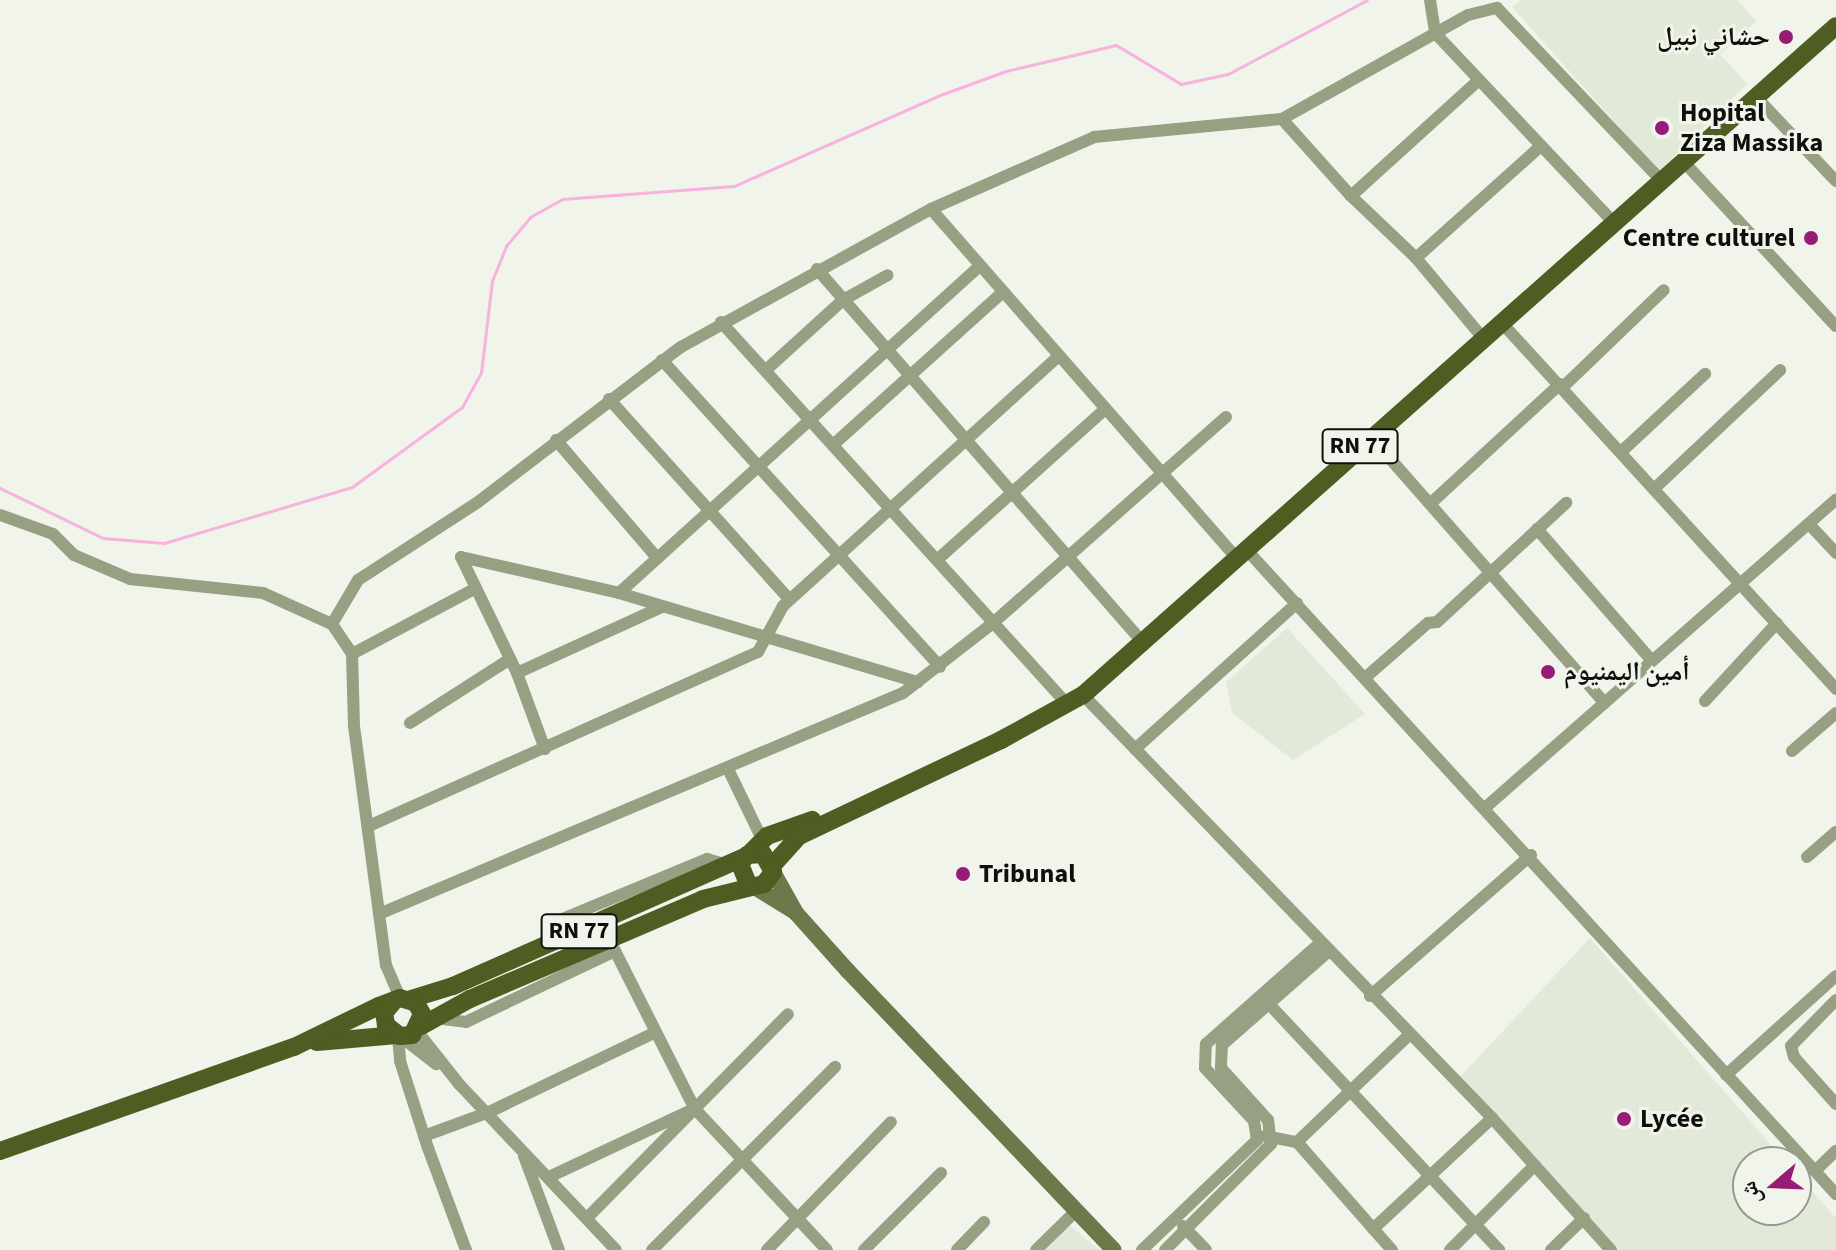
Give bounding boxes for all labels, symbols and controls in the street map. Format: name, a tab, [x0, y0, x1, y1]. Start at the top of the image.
place label: حشاني نبيل	[1657, 21, 1770, 53]
marker: حشاني نبيل	[1777, 28, 1795, 46]
place label: Hopital Ziza Massika	[1680, 97, 1823, 158]
marker: Hopital Ziza Massika	[1651, 117, 1673, 139]
place label: Centre culturel	[1623, 222, 1795, 254]
marker: Centre culturel	[1802, 229, 1820, 247]
road number: RN 77	[1320, 426, 1400, 466]
place label: أمين اليمنيوم	[1564, 656, 1690, 688]
marker: أمين اليمنيوم	[1539, 663, 1557, 681]
place label: Tribunal	[979, 858, 1076, 890]
marker: Tribunal	[954, 865, 972, 883]
road number: RN 77	[539, 911, 619, 951]
place label: Lycée	[1640, 1103, 1704, 1135]
marker: Lycée	[1615, 1110, 1633, 1128]
north arrow	[1732, 1146, 1812, 1226]
text: ش	[1732, 1177, 1770, 1209]

